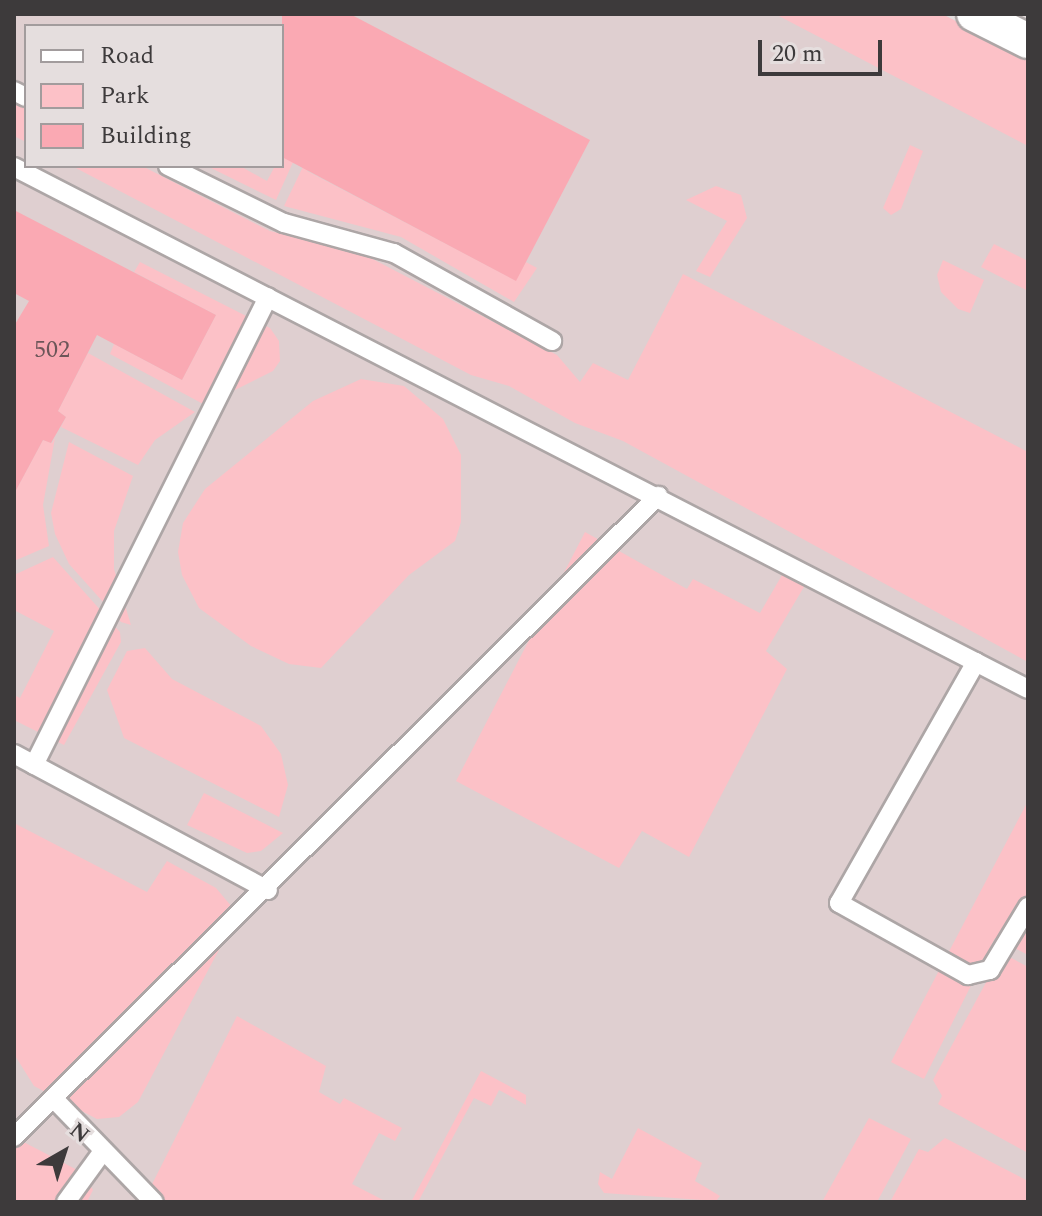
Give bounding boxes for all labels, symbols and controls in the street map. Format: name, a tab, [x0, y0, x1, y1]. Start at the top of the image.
legend	[24, 24, 284, 168]
scale bar	[762, 24, 886, 74]
text: 20 m	[772, 36, 823, 72]
text: Road	[100, 38, 154, 74]
text: Park	[100, 78, 150, 114]
text: Building	[100, 118, 192, 154]
house number: 502	[34, 337, 70, 365]
north arrow	[24, 1112, 104, 1192]
text: N	[62, 1114, 97, 1151]

